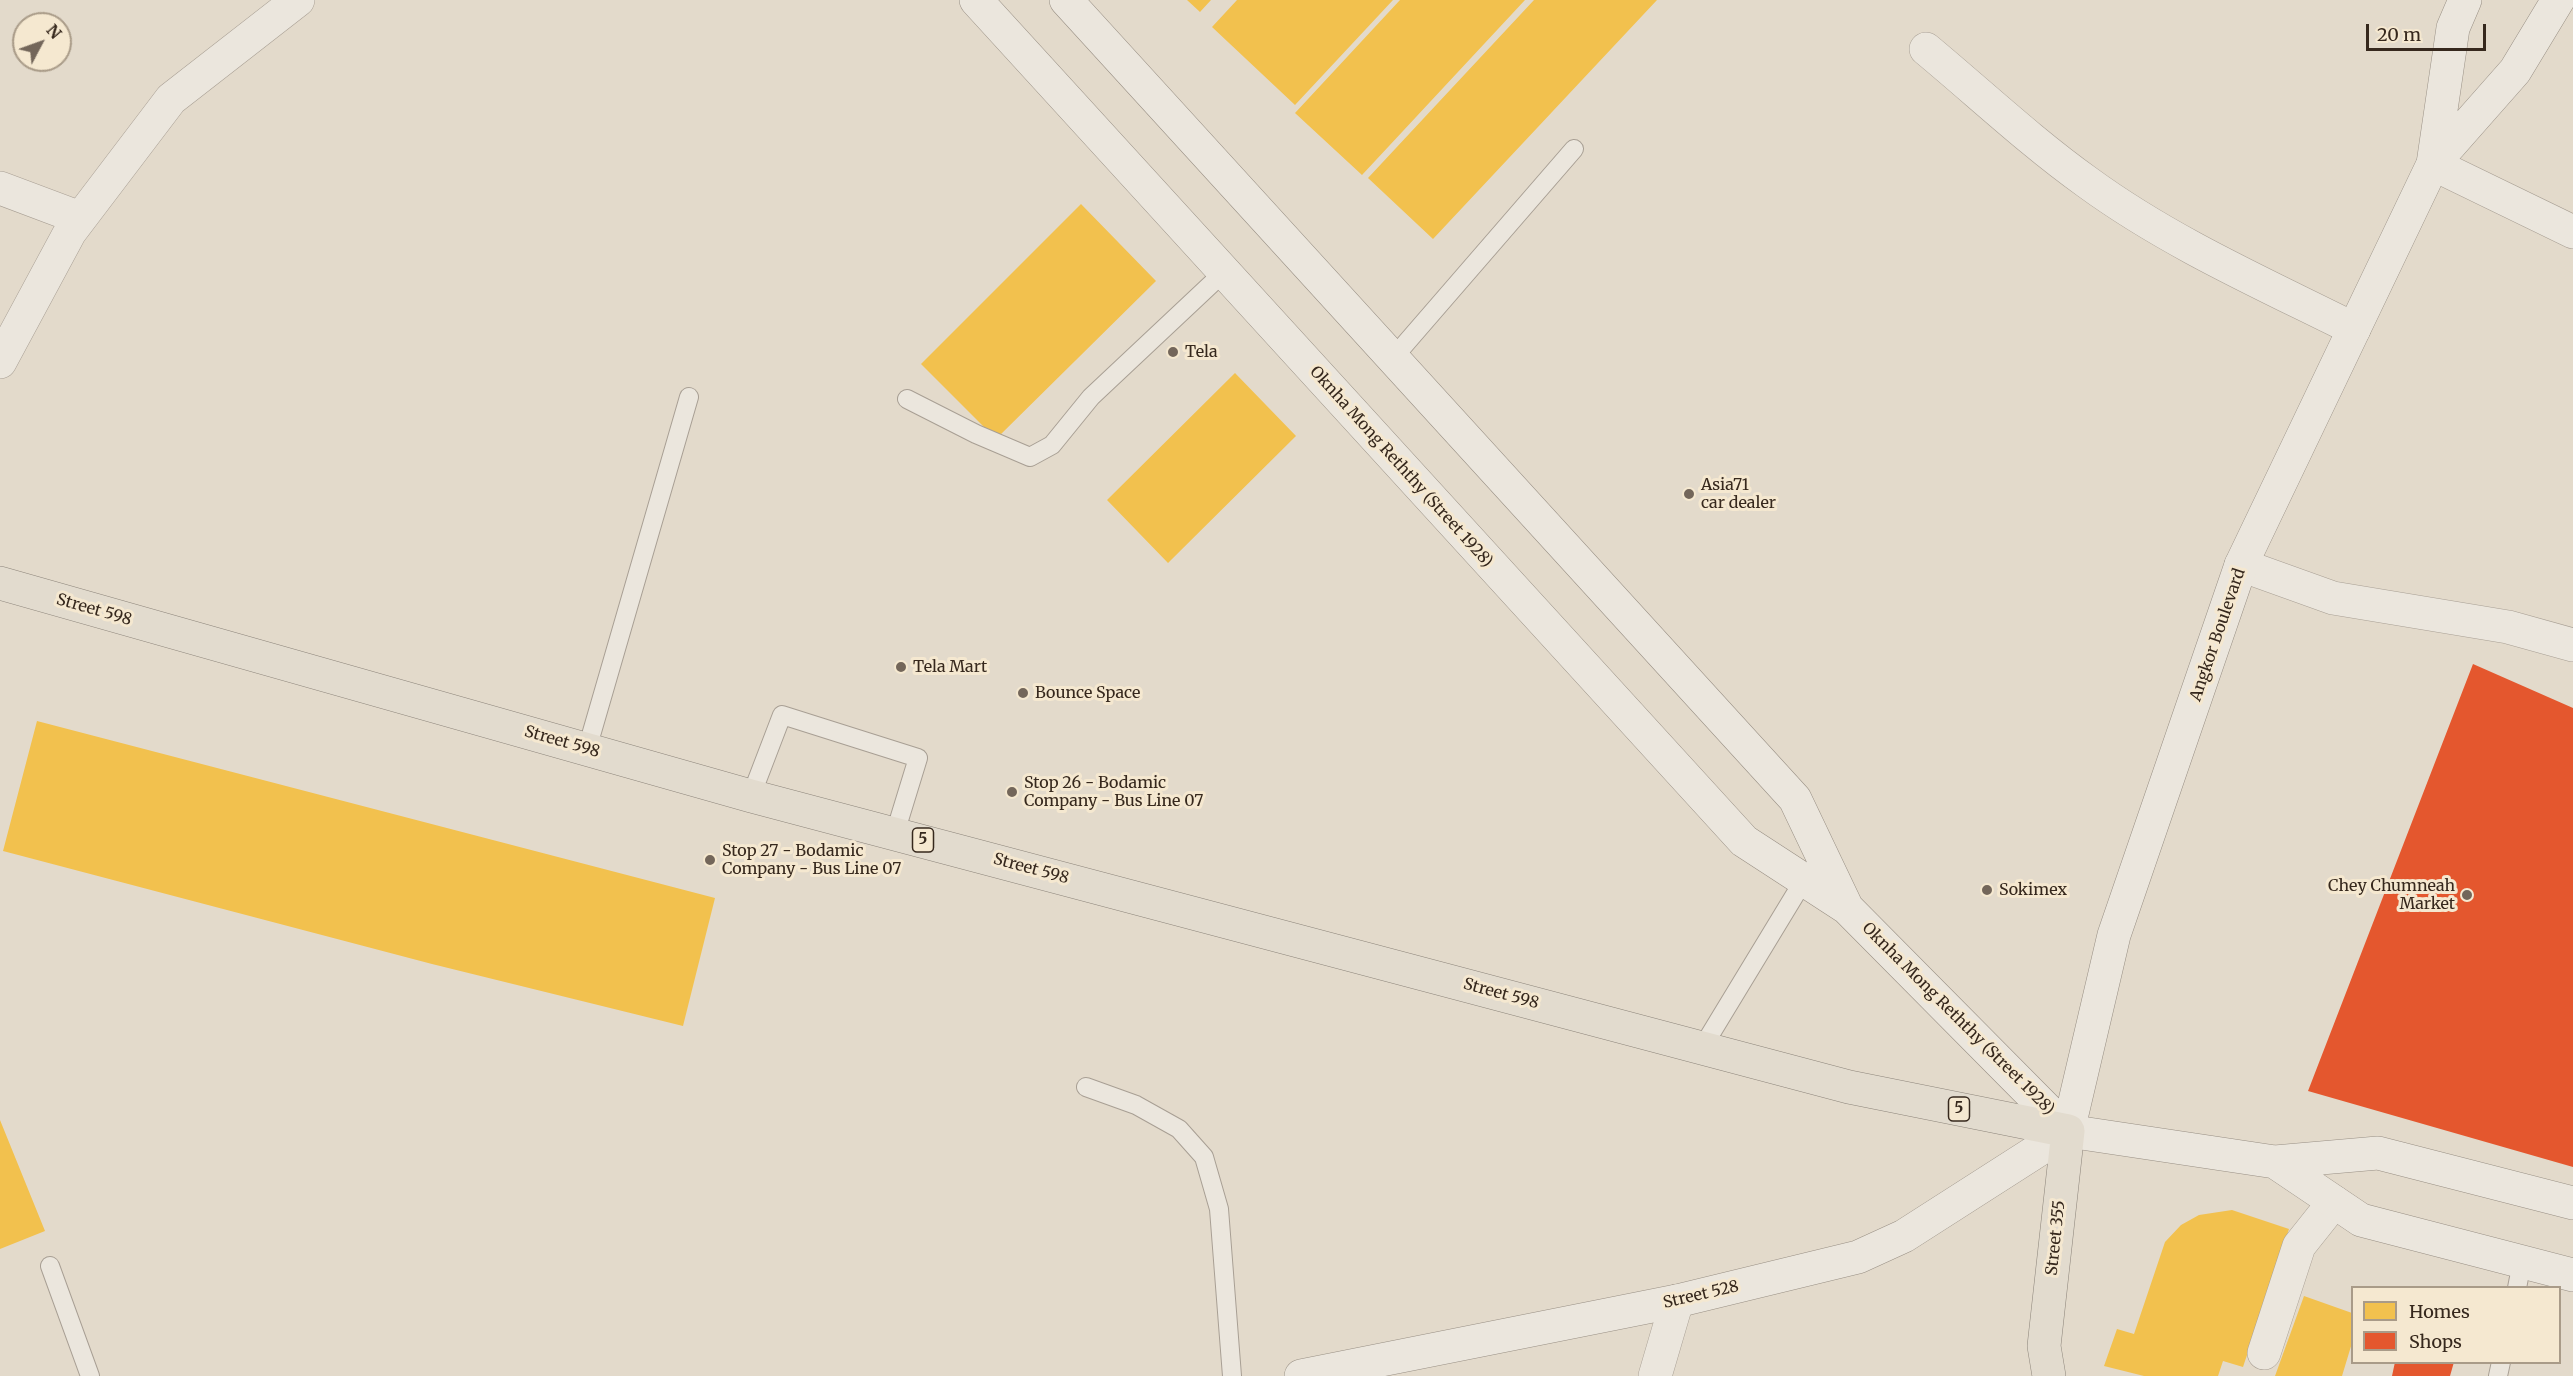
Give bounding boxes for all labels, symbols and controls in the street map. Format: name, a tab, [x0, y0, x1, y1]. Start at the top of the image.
north arrow	[12, 12, 72, 72]
scale bar	[2369, 12, 2489, 50]
text: N	[42, 20, 66, 43]
text: 20 m	[2377, 23, 2421, 46]
place label: Tela	[1185, 342, 1217, 362]
marker: Tela	[1166, 345, 1180, 359]
street label: Oknha Mong Reththy (Street 1928)	[1306, 362, 1496, 572]
place label: Asia71 car dealer	[1701, 475, 1776, 513]
marker: Asia71 car dealer	[1682, 487, 1696, 501]
street label: Angkor Boulevard	[2186, 566, 2250, 704]
street label: Street 598	[54, 590, 134, 630]
place label: Tela Mart	[913, 657, 987, 677]
marker: Tela Mart	[894, 660, 908, 674]
place label: Bounce Space	[1035, 683, 1140, 703]
marker: Bounce Space	[1016, 686, 1030, 700]
street label: Street 598	[522, 722, 602, 762]
place label: Stop 26 - Bodamic Company - Bus Line 07	[1024, 773, 1203, 811]
marker: Stop 26 - Bodamic Company - Bus Line 07	[1005, 785, 1019, 799]
road number: 5	[912, 828, 934, 852]
place label: Stop 27 - Bodamic Company - Bus Line 07	[722, 841, 901, 879]
street label: Street 598	[991, 850, 1071, 888]
marker: Stop 27 - Bodamic Company - Bus Line 07	[703, 853, 717, 867]
place label: Chey Chumneah Market	[2328, 876, 2455, 914]
place label: Sokimex	[1999, 880, 2067, 900]
marker: Sokimex	[1980, 883, 1994, 897]
marker: Chey Chumneah Market	[2460, 888, 2474, 902]
street label: Oknha Mong Reththy (Street 1928)	[1858, 919, 2058, 1119]
street label: Street 598	[1461, 975, 1541, 1013]
road number: 5	[1948, 1097, 1970, 1121]
street label: Street 355	[2042, 1199, 2070, 1277]
street label: Street 528	[1661, 1277, 1741, 1313]
legend	[2351, 1286, 2561, 1364]
text: Homes	[2409, 1300, 2470, 1323]
text: Shops	[2409, 1330, 2462, 1353]

